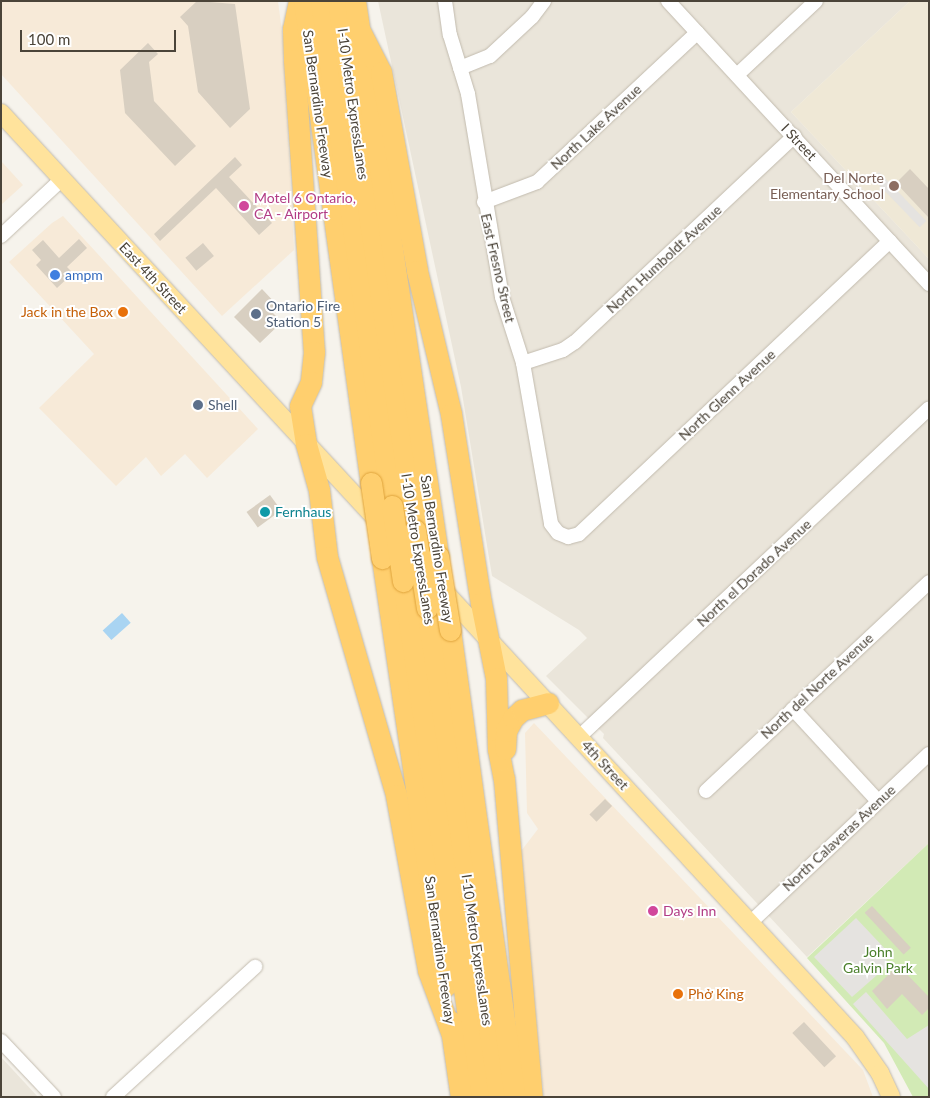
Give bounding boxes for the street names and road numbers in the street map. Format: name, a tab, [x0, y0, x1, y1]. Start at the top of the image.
street label: I-10 Metro ExpressLanes	[334, 27, 372, 181]
street label: San Bernardino Freeway	[299, 29, 337, 179]
street label: North Lake Avenue	[547, 81, 645, 173]
street label: I Street	[778, 120, 820, 164]
street label: North Humboldt Avenue	[603, 201, 725, 317]
street label: East Fresno Street	[477, 212, 519, 324]
street label: East 4th Street	[116, 239, 190, 317]
street label: North Glenn Avenue	[675, 346, 779, 444]
street label: I-10 Metro ExpressLanes	[398, 472, 438, 626]
street label: San Bernardino Freeway	[417, 474, 457, 624]
street label: North el Dorado Avenue	[693, 516, 815, 630]
street label: North del Norte Avenue	[757, 629, 877, 743]
street label: 4th Street	[578, 737, 632, 793]
street label: North Calaveras Avenue	[779, 781, 899, 895]
street label: I-10 Metro ExpressLanes	[458, 873, 496, 1027]
street label: San Bernardino Freeway	[421, 875, 459, 1025]

